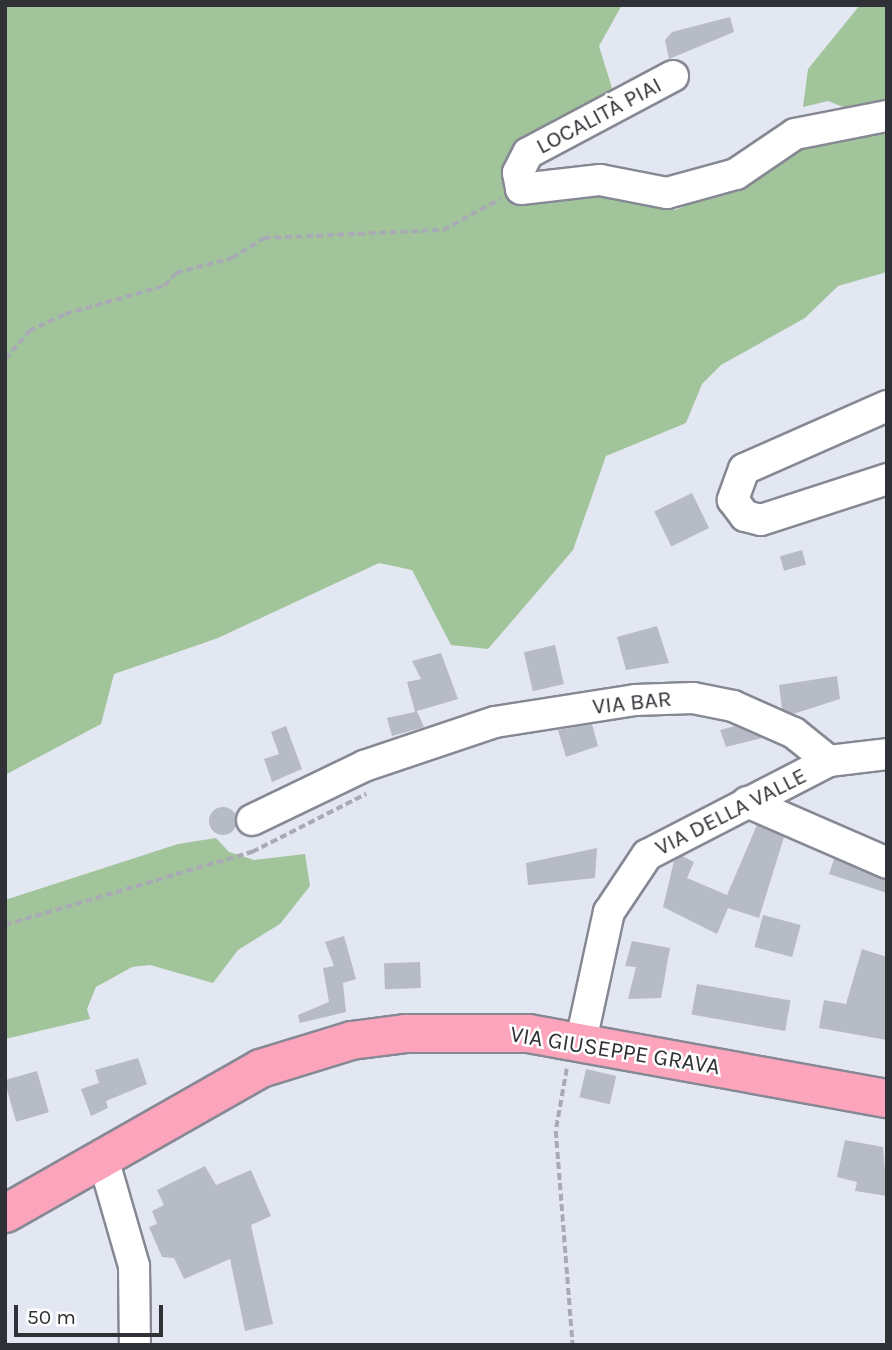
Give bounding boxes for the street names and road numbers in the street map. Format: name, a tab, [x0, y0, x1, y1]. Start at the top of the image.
street label: LOCALITÀ PIAI	[532, 71, 666, 161]
street label: VIA BAR	[591, 685, 673, 721]
street label: VIA DELLA VALLE	[651, 762, 811, 862]
street label: VIA GIUSEPPE GRAVA	[508, 1021, 722, 1081]

